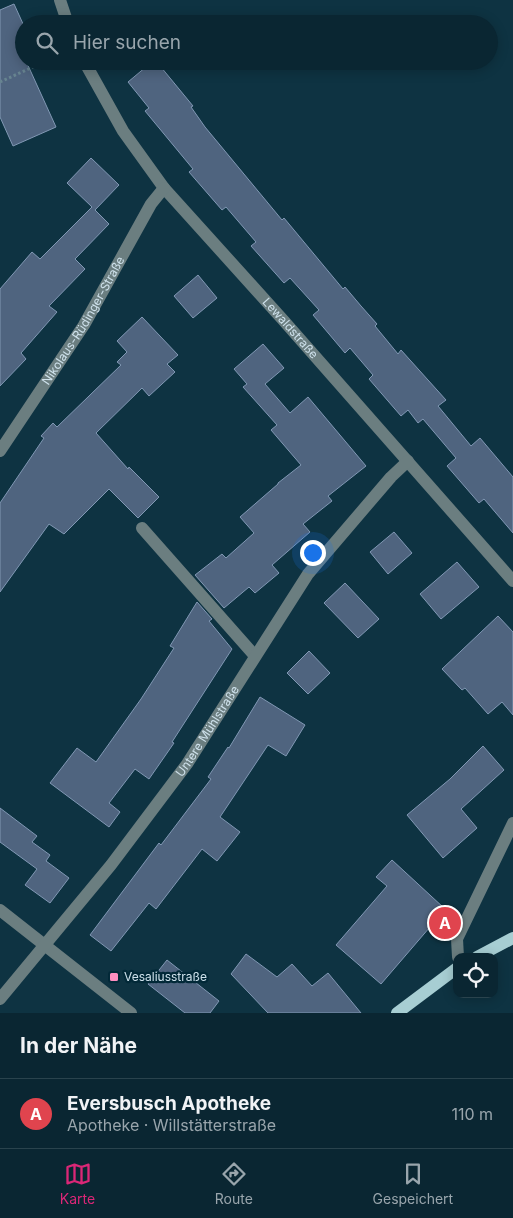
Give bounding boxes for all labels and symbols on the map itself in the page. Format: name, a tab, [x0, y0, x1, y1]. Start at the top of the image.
street label: Nikolaus-Rüdinger-Straße	[38, 253, 128, 387]
street label: Lewaldstraße	[260, 294, 322, 361]
your location	[300, 540, 326, 566]
street label: Untere Mühlstraße	[172, 683, 242, 780]
pin: A	[429, 904, 461, 942]
place label: Vesaliusstraße	[124, 969, 207, 984]
marker: Vesaliusstraße	[108, 971, 120, 983]

